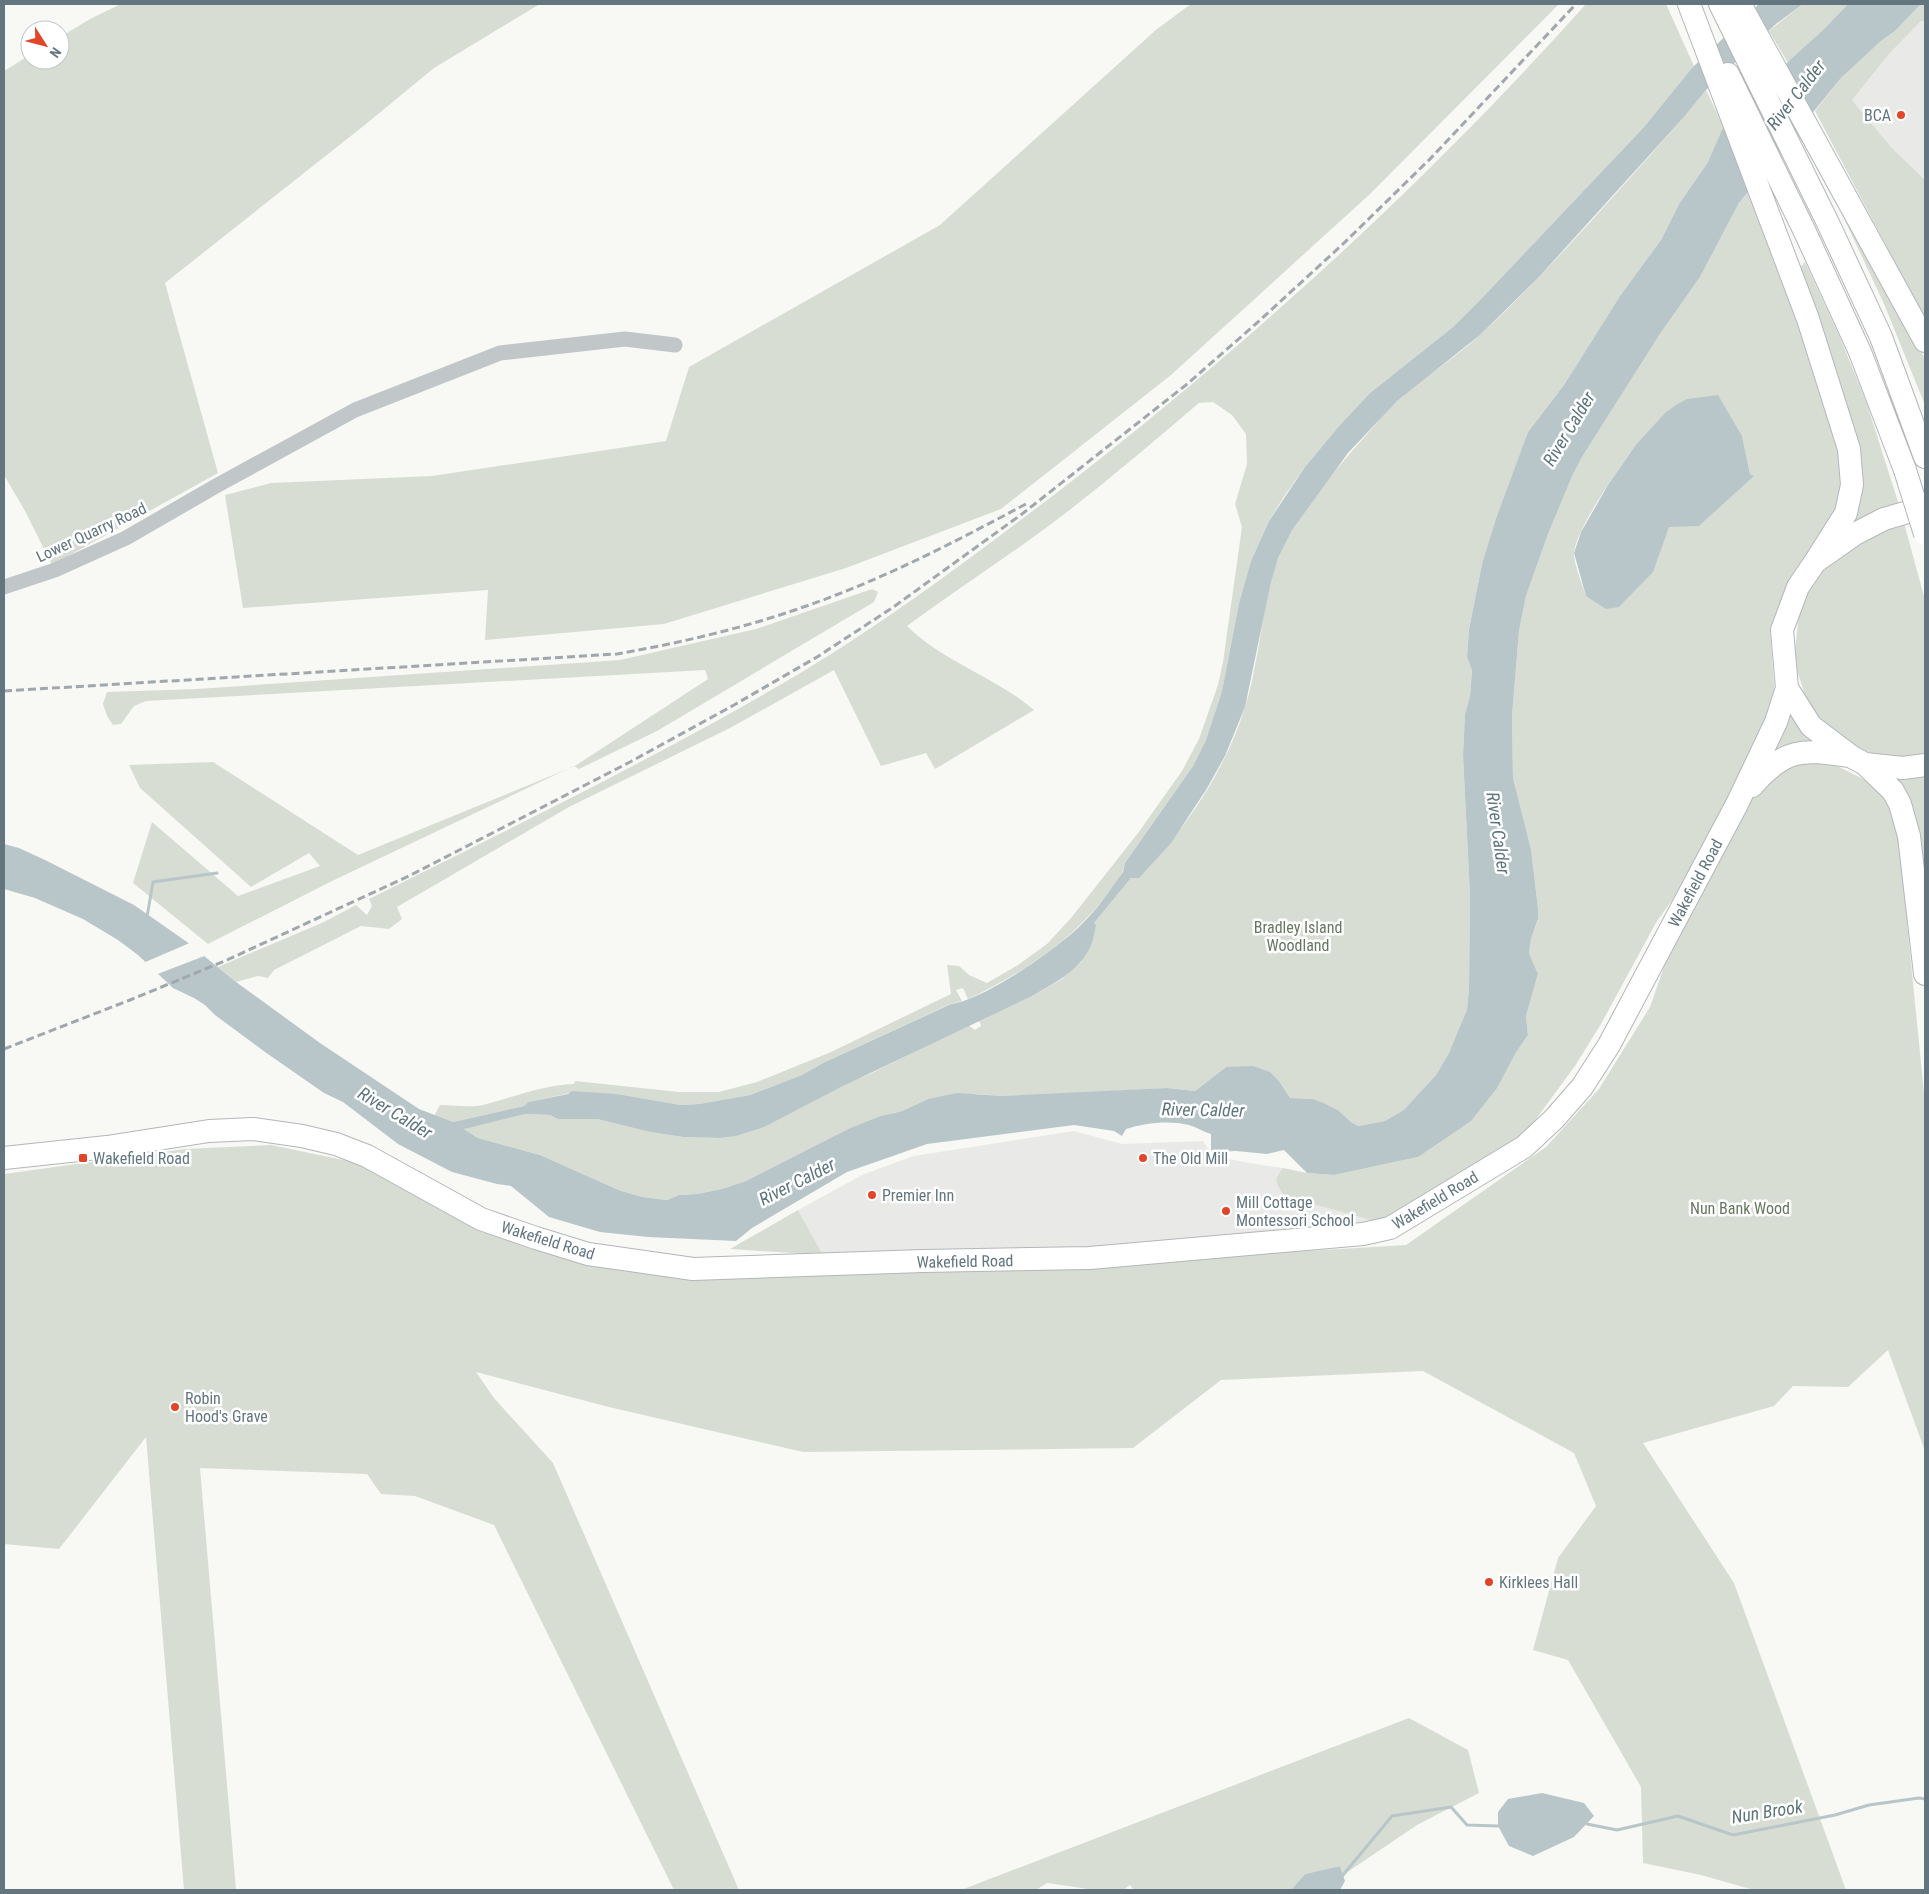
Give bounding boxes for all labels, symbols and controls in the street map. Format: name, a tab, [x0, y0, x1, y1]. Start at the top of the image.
north arrow	[20, 20, 70, 70]
text: N	[47, 44, 65, 61]
water label: River Calder	[1762, 55, 1830, 134]
place label: BCA	[1864, 106, 1891, 125]
marker: BCA	[1895, 109, 1907, 121]
water label: River Calder	[1538, 387, 1599, 470]
street label: Lower Quarry Road	[33, 499, 149, 566]
water label: River Calder	[1482, 791, 1515, 876]
street label: Wakefield Road	[1664, 836, 1727, 930]
park label: Bradley Island Woodland	[1254, 918, 1342, 955]
water label: River Calder	[354, 1082, 437, 1143]
water label: River Calder	[1161, 1098, 1245, 1121]
place label: Wakefield Road	[93, 1149, 190, 1168]
place label: The Old Mill	[1153, 1149, 1228, 1168]
marker: Wakefield Road	[77, 1152, 89, 1164]
marker: The Old Mill	[1137, 1152, 1149, 1164]
water label: River Calder	[755, 1153, 839, 1210]
street label: Wakefield Road	[1389, 1167, 1482, 1234]
place label: Premier Inn	[882, 1186, 954, 1205]
marker: Premier Inn	[866, 1189, 878, 1201]
place label: Mill Cottage Montessori School	[1236, 1193, 1354, 1230]
park label: Nun Bank Wood	[1690, 1199, 1790, 1218]
marker: Mill Cottage Montessori School	[1220, 1205, 1232, 1217]
street label: Wakefield Road	[499, 1217, 597, 1264]
street label: Wakefield Road	[916, 1251, 1014, 1272]
place label: Robin Hood's Grave	[185, 1389, 268, 1426]
marker: Robin Hood's Grave	[169, 1401, 181, 1413]
place label: Kirklees Hall	[1499, 1573, 1578, 1592]
marker: Kirklees Hall	[1483, 1576, 1495, 1588]
water label: Nun Brook	[1730, 1795, 1805, 1827]

